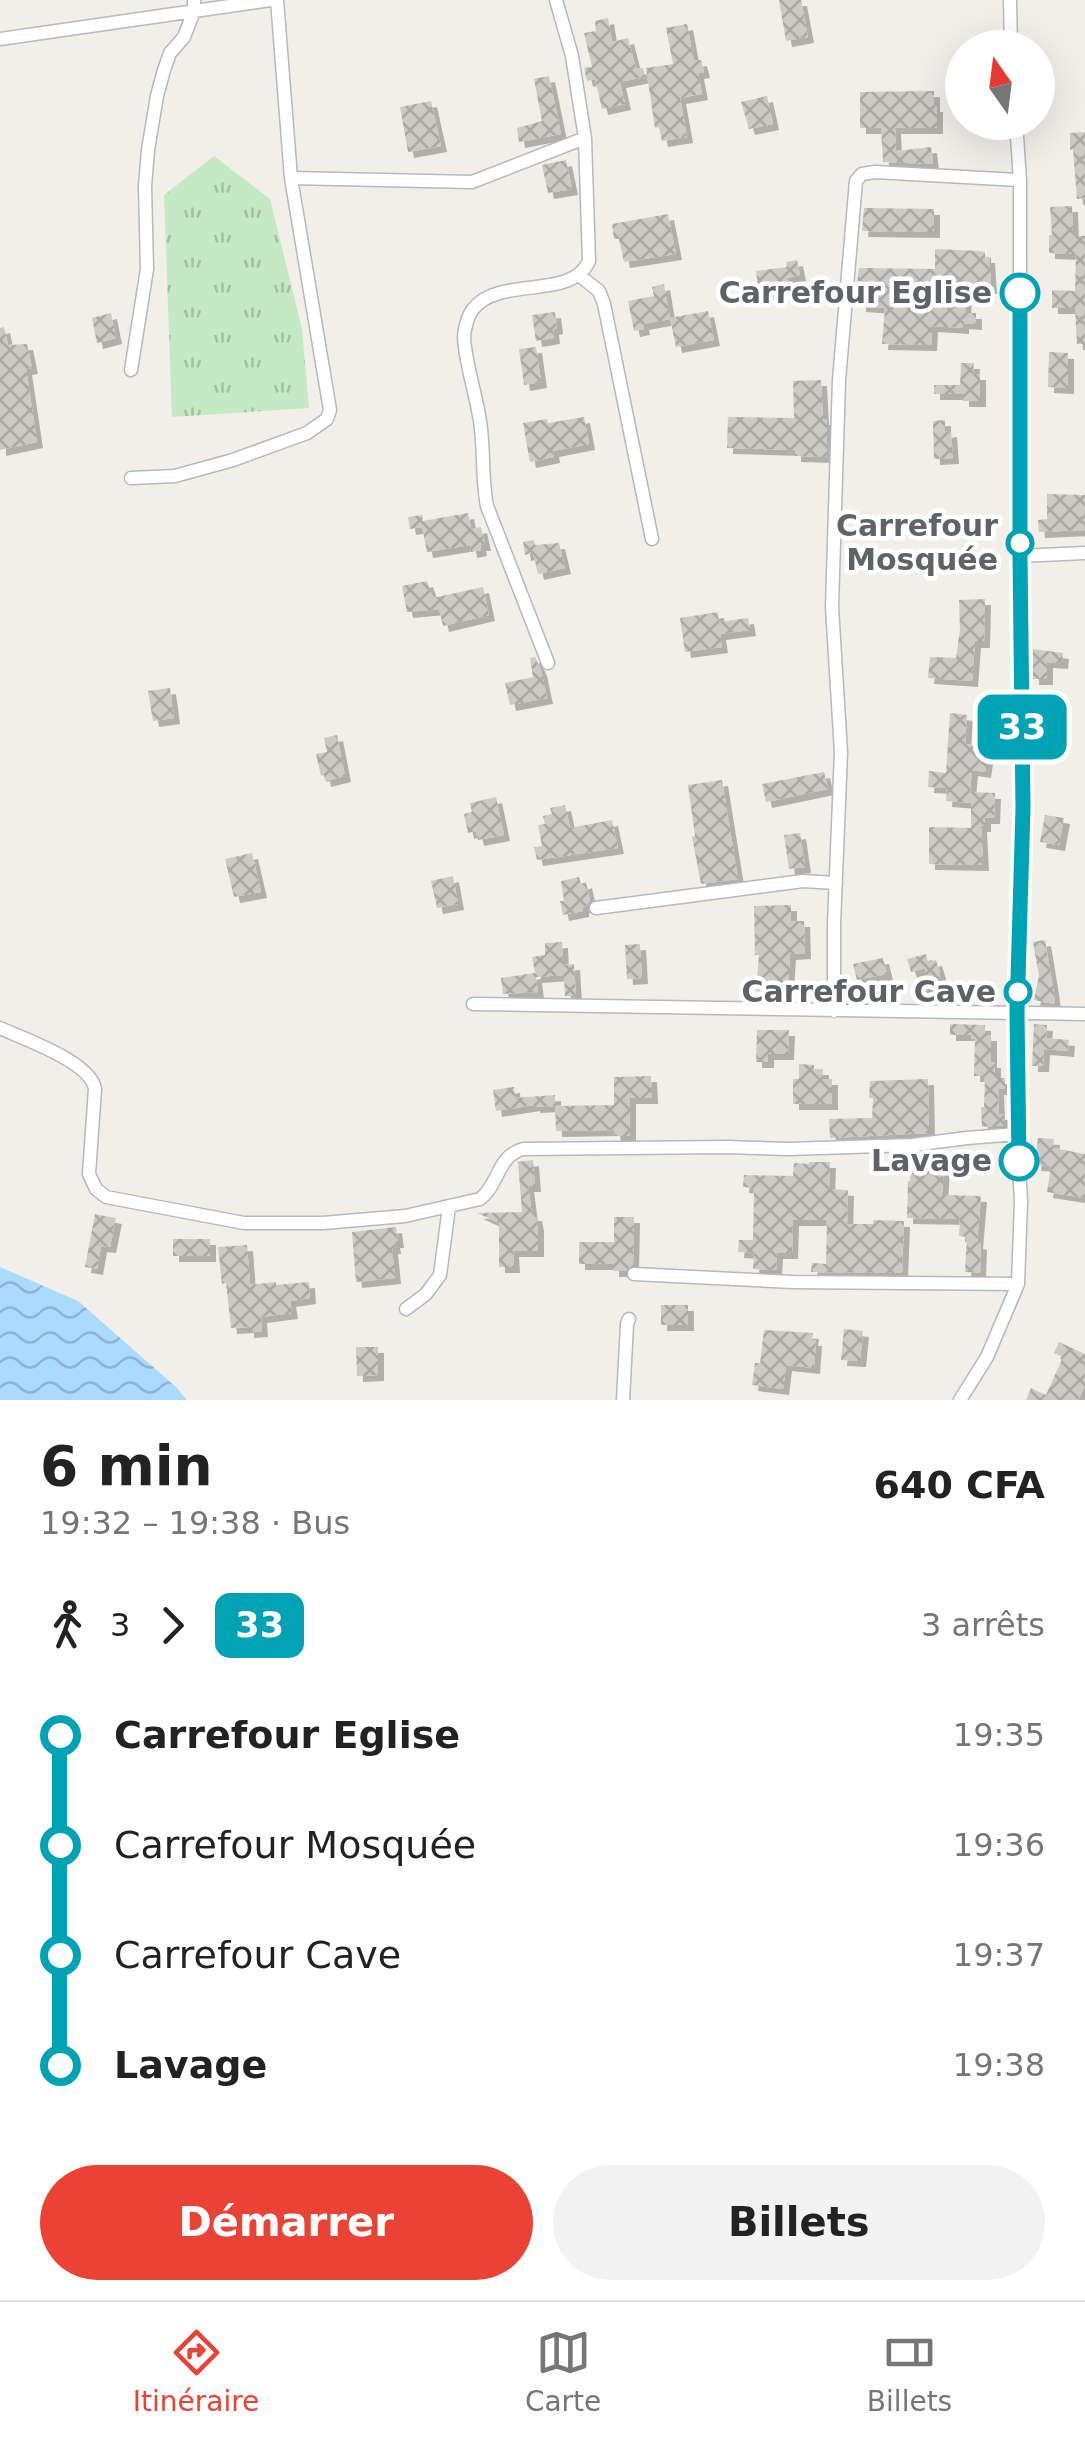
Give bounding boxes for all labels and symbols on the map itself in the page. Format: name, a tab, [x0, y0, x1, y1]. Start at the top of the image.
north arrow	[945, 30, 1055, 140]
marker: Carrefour Eglise	[1001, 274, 1039, 312]
place label: Carrefour Eglise	[719, 275, 992, 310]
place label: Carrefour Mosquée	[836, 508, 998, 577]
marker: Carrefour Mosquée	[1007, 530, 1033, 556]
line badge: 33	[977, 694, 1067, 760]
place label: Carrefour Cave	[741, 974, 996, 1009]
marker: Carrefour Cave	[1005, 979, 1031, 1005]
marker: Lavage	[1000, 1142, 1038, 1180]
place label: Lavage	[871, 1143, 992, 1178]

